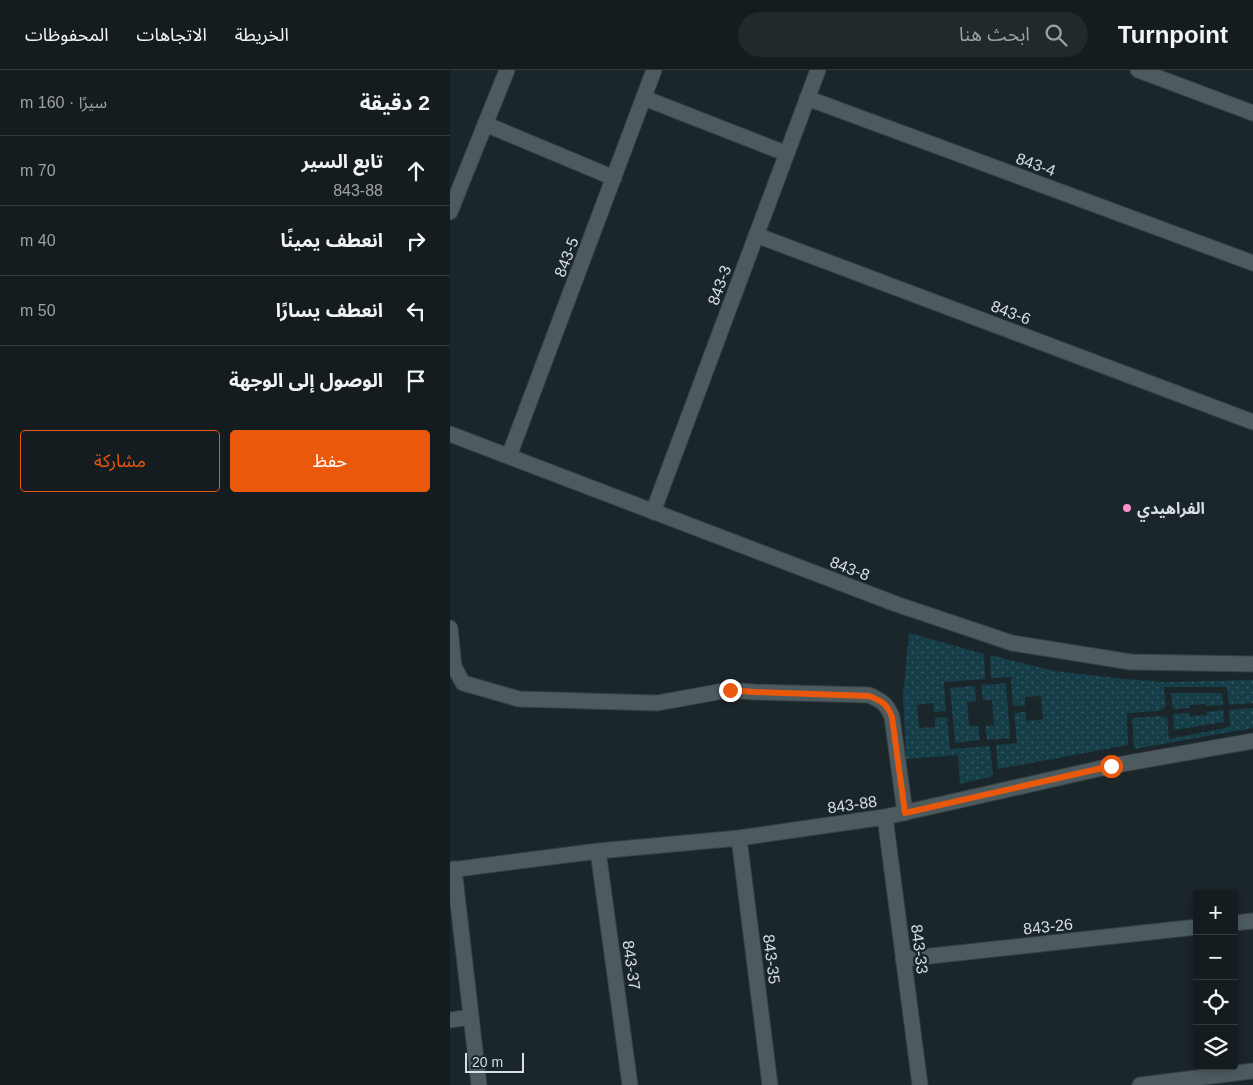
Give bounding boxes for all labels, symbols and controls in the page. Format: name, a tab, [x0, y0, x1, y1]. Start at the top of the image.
search box	[738, 12, 1088, 57]
icon: search	[1042, 21, 1070, 49]
text: Turnpoint	[1118, 21, 1228, 48]
text: ابحث هنا	[959, 24, 1030, 45]
text: المحفوظات	[25, 25, 109, 45]
text: الاتجاهات	[137, 25, 207, 45]
text: الخريطة	[235, 25, 289, 45]
text: 2 دقيقة	[360, 91, 430, 114]
text: سيرًا · 160 m	[20, 94, 107, 111]
street label: 843-4	[1014, 149, 1058, 179]
text: تابع السير	[301, 151, 383, 172]
icon: ahead	[402, 157, 430, 185]
text: 70 m	[20, 162, 56, 179]
text: 843-88	[333, 182, 383, 199]
icon: right	[402, 227, 430, 255]
text: انعطف يمينًا	[281, 230, 383, 251]
text: 40 m	[20, 232, 56, 249]
street label: 843-5	[551, 235, 582, 279]
street label: 843-3	[704, 263, 734, 307]
icon: left	[402, 297, 430, 325]
street label: 843-6	[989, 297, 1033, 328]
text: انعطف يسارًا	[276, 300, 383, 321]
text: 50 m	[20, 302, 56, 319]
icon: arrive	[402, 367, 430, 395]
text: الوصول إلى الوجهة	[229, 370, 383, 391]
button: مشاركة	[20, 430, 220, 492]
button: حفظ	[230, 430, 430, 492]
place label: الفراهيدي	[1137, 500, 1205, 522]
marker: الفراهيدي	[1121, 502, 1133, 514]
street label: 843-8	[828, 553, 872, 584]
route end	[719, 679, 742, 702]
route start	[1100, 755, 1123, 778]
street label: 843-88	[826, 793, 878, 816]
map controls	[1193, 890, 1238, 1070]
button: +	[1193, 890, 1238, 935]
street label: 843-26	[1022, 915, 1074, 938]
street label: 843-33	[908, 923, 931, 975]
street label: 843-35	[760, 933, 783, 985]
button: −	[1193, 935, 1238, 980]
street label: 843-37	[620, 939, 643, 991]
button: locate	[1193, 980, 1238, 1025]
button: layers	[1193, 1025, 1238, 1070]
scale bar	[465, 1050, 524, 1073]
text: 20 m	[472, 1054, 503, 1070]

